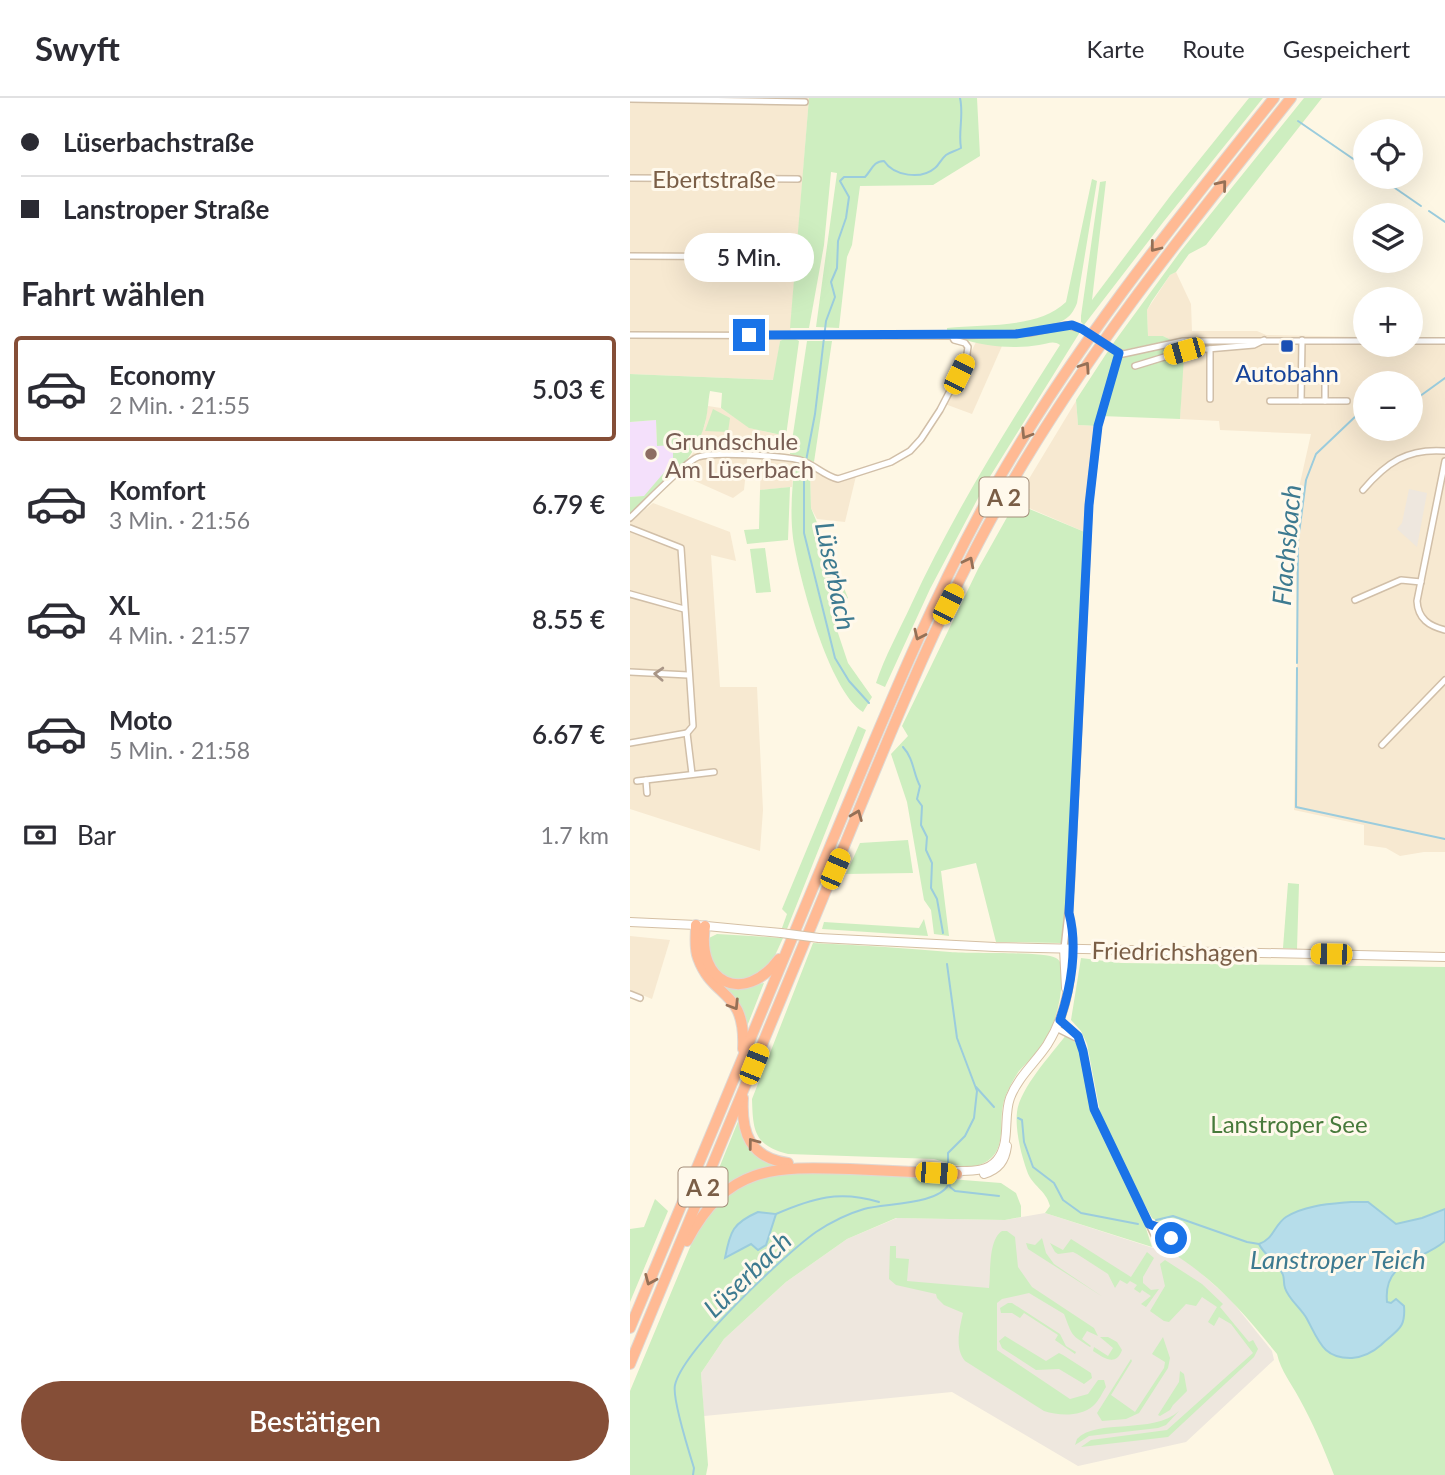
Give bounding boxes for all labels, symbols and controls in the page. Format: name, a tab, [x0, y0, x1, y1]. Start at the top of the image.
text: Swyft	[35, 28, 120, 68]
text: Karte	[1087, 34, 1144, 63]
text: Route	[1182, 34, 1245, 63]
text: Gespeichert	[1283, 34, 1410, 63]
map controls	[1353, 119, 1423, 441]
button: locate	[1353, 119, 1423, 189]
text: Lüserbachstraße	[63, 126, 254, 158]
street label: Ebertstraße	[652, 164, 776, 193]
one-way arrow	[1213, 180, 1226, 193]
text: Lanstroper Straße	[63, 193, 269, 225]
button: layers	[1353, 203, 1423, 273]
callout: 5 Min.	[684, 233, 814, 282]
one-way arrow	[1151, 239, 1164, 252]
text: 5 Min.	[717, 243, 781, 271]
text: Fahrt wählen	[21, 274, 205, 313]
button: +	[1353, 287, 1423, 357]
route end	[733, 319, 765, 351]
car	[1161, 335, 1208, 367]
marker: Autobahn	[1279, 338, 1295, 354]
car	[941, 351, 978, 397]
icon: car	[25, 357, 88, 420]
place label: Autobahn	[1235, 358, 1339, 387]
text: Economy	[109, 359, 215, 391]
one-way arrow	[1076, 361, 1089, 374]
button: −	[1353, 371, 1423, 441]
text: 5.03 €	[532, 373, 605, 405]
text: 2 Min. · 21:55	[109, 391, 250, 419]
place label: Grundschule Am Lüserbach	[665, 426, 814, 483]
one-way arrow	[1021, 426, 1034, 439]
marker: Grundschule Am Lüserbach	[643, 446, 659, 462]
icon: car	[25, 472, 88, 535]
text: Komfort	[109, 474, 206, 506]
road number: A 2	[980, 478, 1028, 516]
water label: Flachsbach	[1265, 483, 1307, 607]
text: 6.79 €	[532, 488, 605, 520]
text: 3 Min. · 21:56	[109, 506, 250, 534]
water label: Lüserbach	[809, 519, 863, 633]
one-way arrow	[960, 557, 974, 569]
car	[930, 581, 967, 627]
icon: car	[25, 587, 88, 650]
text: XL	[109, 589, 140, 621]
text: 8.55 €	[532, 603, 605, 635]
text: 4 Min. · 21:57	[109, 621, 250, 649]
one-way arrow	[913, 627, 927, 640]
one-way arrow	[653, 667, 664, 682]
icon: car	[25, 702, 88, 765]
text: Moto	[109, 704, 172, 736]
text: 6.67 €	[532, 718, 605, 750]
text: 5 Min. · 21:58	[109, 736, 250, 764]
one-way arrow	[849, 810, 863, 822]
icon: cash	[21, 816, 59, 854]
text: Bar	[77, 819, 116, 851]
text: 1.7 km	[540, 821, 609, 849]
car	[818, 846, 853, 892]
street label: Friedrichshagen	[1091, 935, 1259, 967]
car	[1310, 943, 1353, 965]
one-way arrow	[725, 997, 738, 1010]
car	[737, 1041, 772, 1087]
park label: Lanstroper See	[1210, 1109, 1368, 1138]
one-way arrow	[749, 1139, 761, 1151]
car	[915, 1161, 958, 1185]
road number: A 2	[678, 1168, 728, 1206]
route start	[1155, 1222, 1187, 1254]
water label: Lüserbach	[696, 1224, 798, 1324]
water label: Lanstroper Teich	[1250, 1243, 1426, 1275]
one-way arrow	[645, 1273, 659, 1285]
button: Bestätigen	[21, 1381, 609, 1461]

